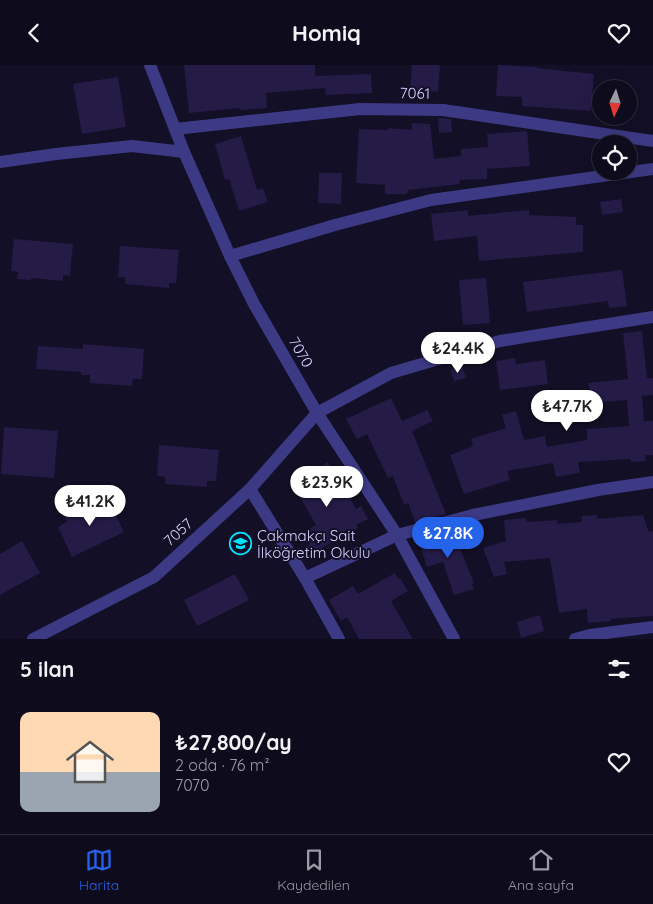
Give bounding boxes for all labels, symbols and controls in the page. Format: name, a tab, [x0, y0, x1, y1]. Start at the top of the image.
icon: back	[20, 19, 48, 47]
text: Homiq	[292, 19, 361, 47]
icon: heart	[605, 19, 633, 47]
north arrow	[592, 80, 638, 125]
map controls	[592, 80, 637, 180]
street label: 7061	[400, 83, 430, 103]
button: locate	[592, 135, 637, 180]
pin: ₺24.4K	[417, 331, 499, 374]
street label: 7070	[285, 333, 317, 371]
text: ₺24.4K	[432, 338, 484, 358]
pin: ₺47.7K	[526, 389, 608, 432]
text: ₺47.7K	[542, 396, 592, 416]
pin: ₺23.9K	[286, 465, 368, 508]
text: ₺23.9K	[301, 472, 353, 492]
pin: ₺41.2K	[49, 485, 131, 527]
text: ₺41.2K	[66, 491, 114, 511]
street label: 7057	[160, 514, 197, 550]
pin: ₺27.8K	[407, 517, 489, 559]
text: ₺27.8K	[423, 523, 473, 543]
place label: Çakmakçı Sait İlköğretim Okulu	[257, 526, 371, 562]
school or university icon: Çakmakçı Sait İlköğretim Okulu	[229, 532, 253, 556]
icon: filters	[605, 655, 633, 683]
text: 5 ilan	[20, 656, 74, 682]
text: ₺27,800/ay	[175, 729, 292, 755]
icon: home	[60, 732, 120, 792]
icon: heart	[605, 748, 633, 776]
text: 2 oda · 76 m²	[175, 755, 270, 775]
text: 7070	[175, 775, 210, 795]
tab: Harita	[79, 846, 119, 894]
tab: Kaydedilen	[277, 846, 350, 894]
tab: Ana sayfa	[508, 846, 574, 894]

